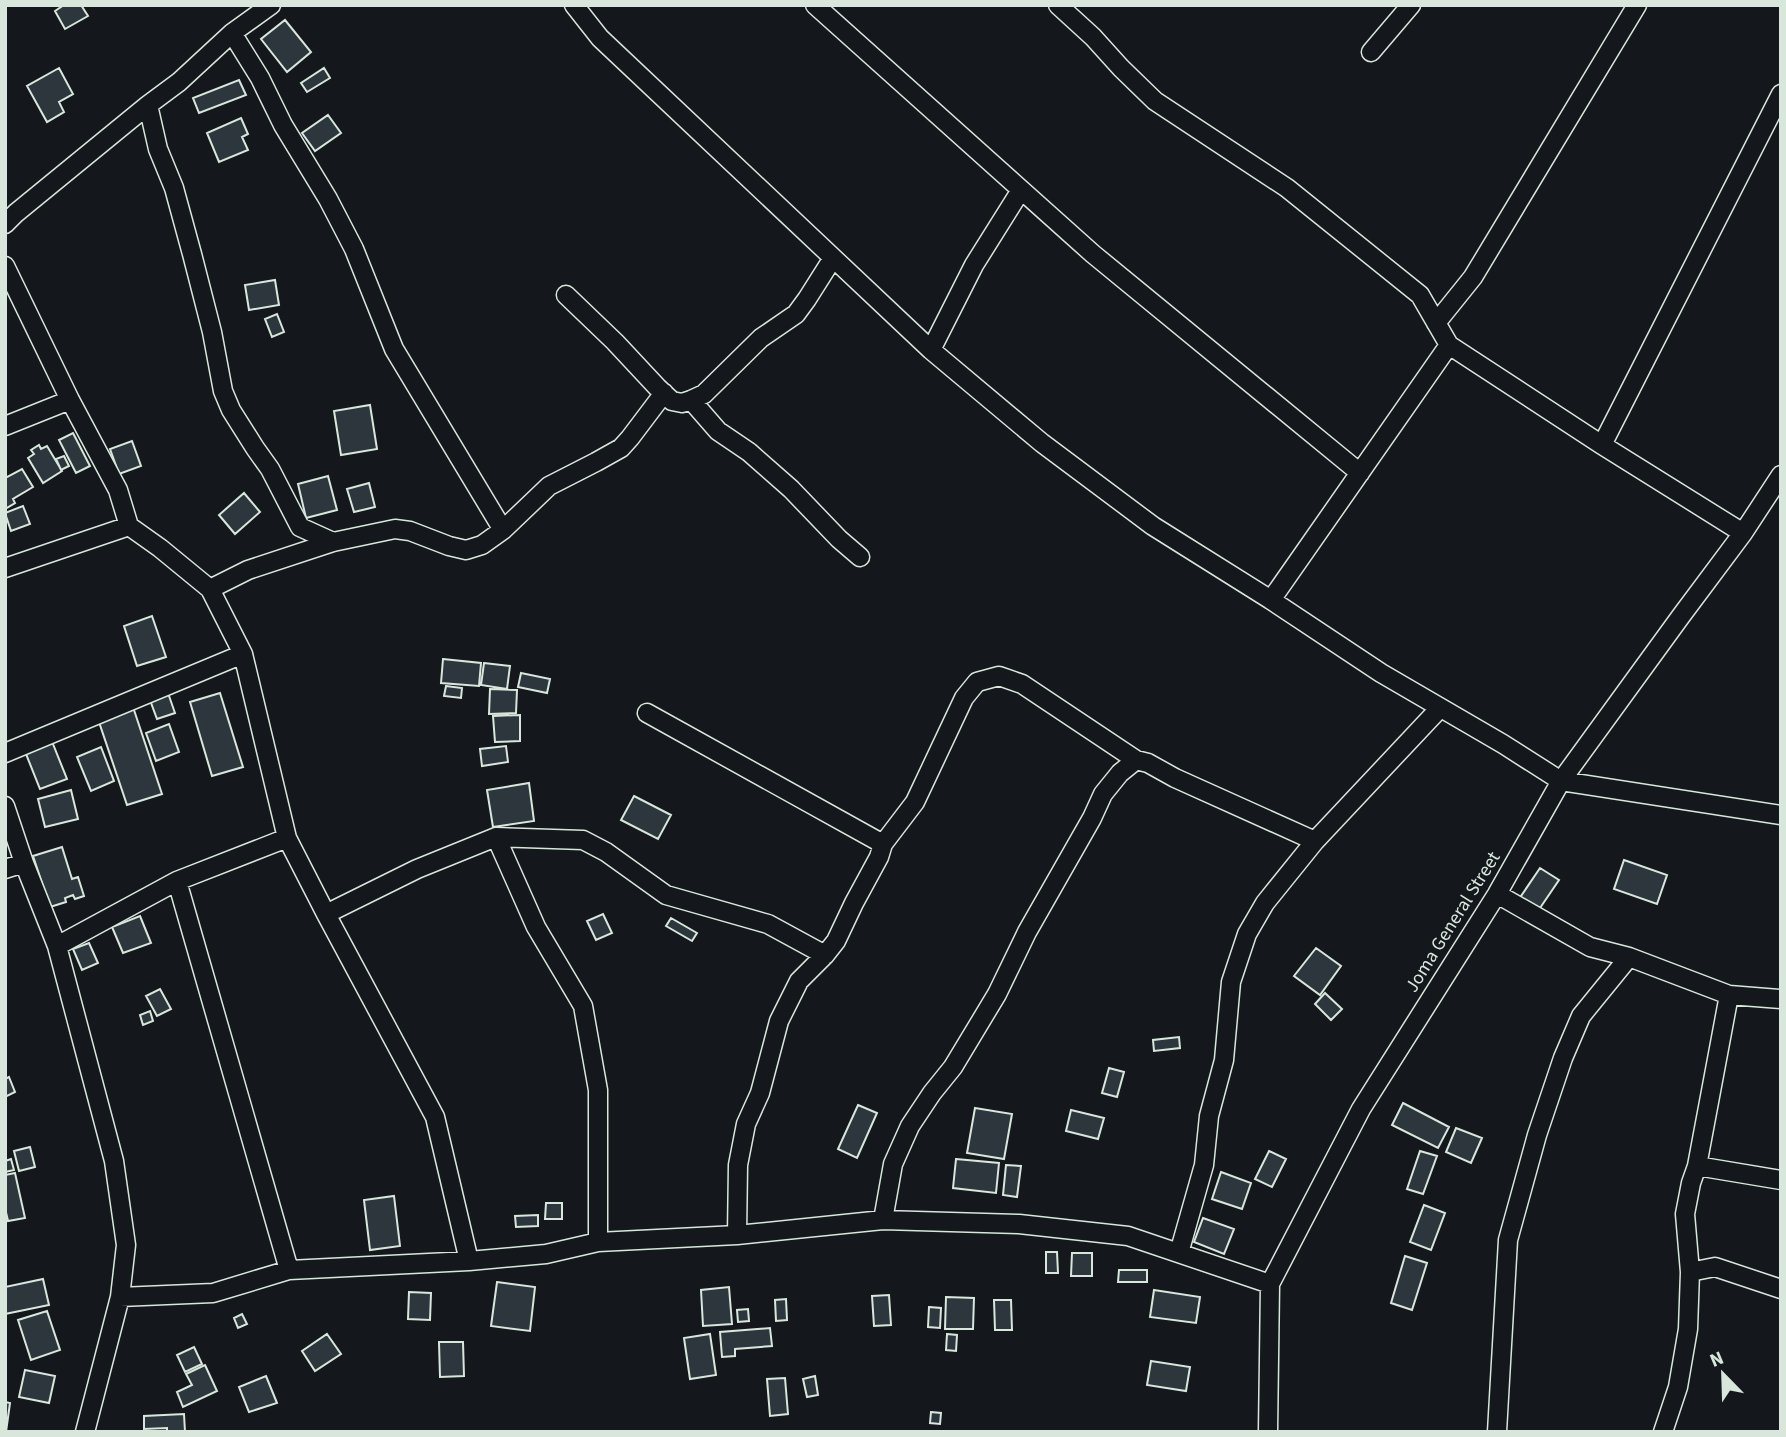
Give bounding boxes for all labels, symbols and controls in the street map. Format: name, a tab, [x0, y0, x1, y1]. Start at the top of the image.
street label: Joma General Street	[1399, 846, 1508, 998]
north arrow	[1688, 1339, 1758, 1409]
text: N	[1706, 1345, 1728, 1375]

